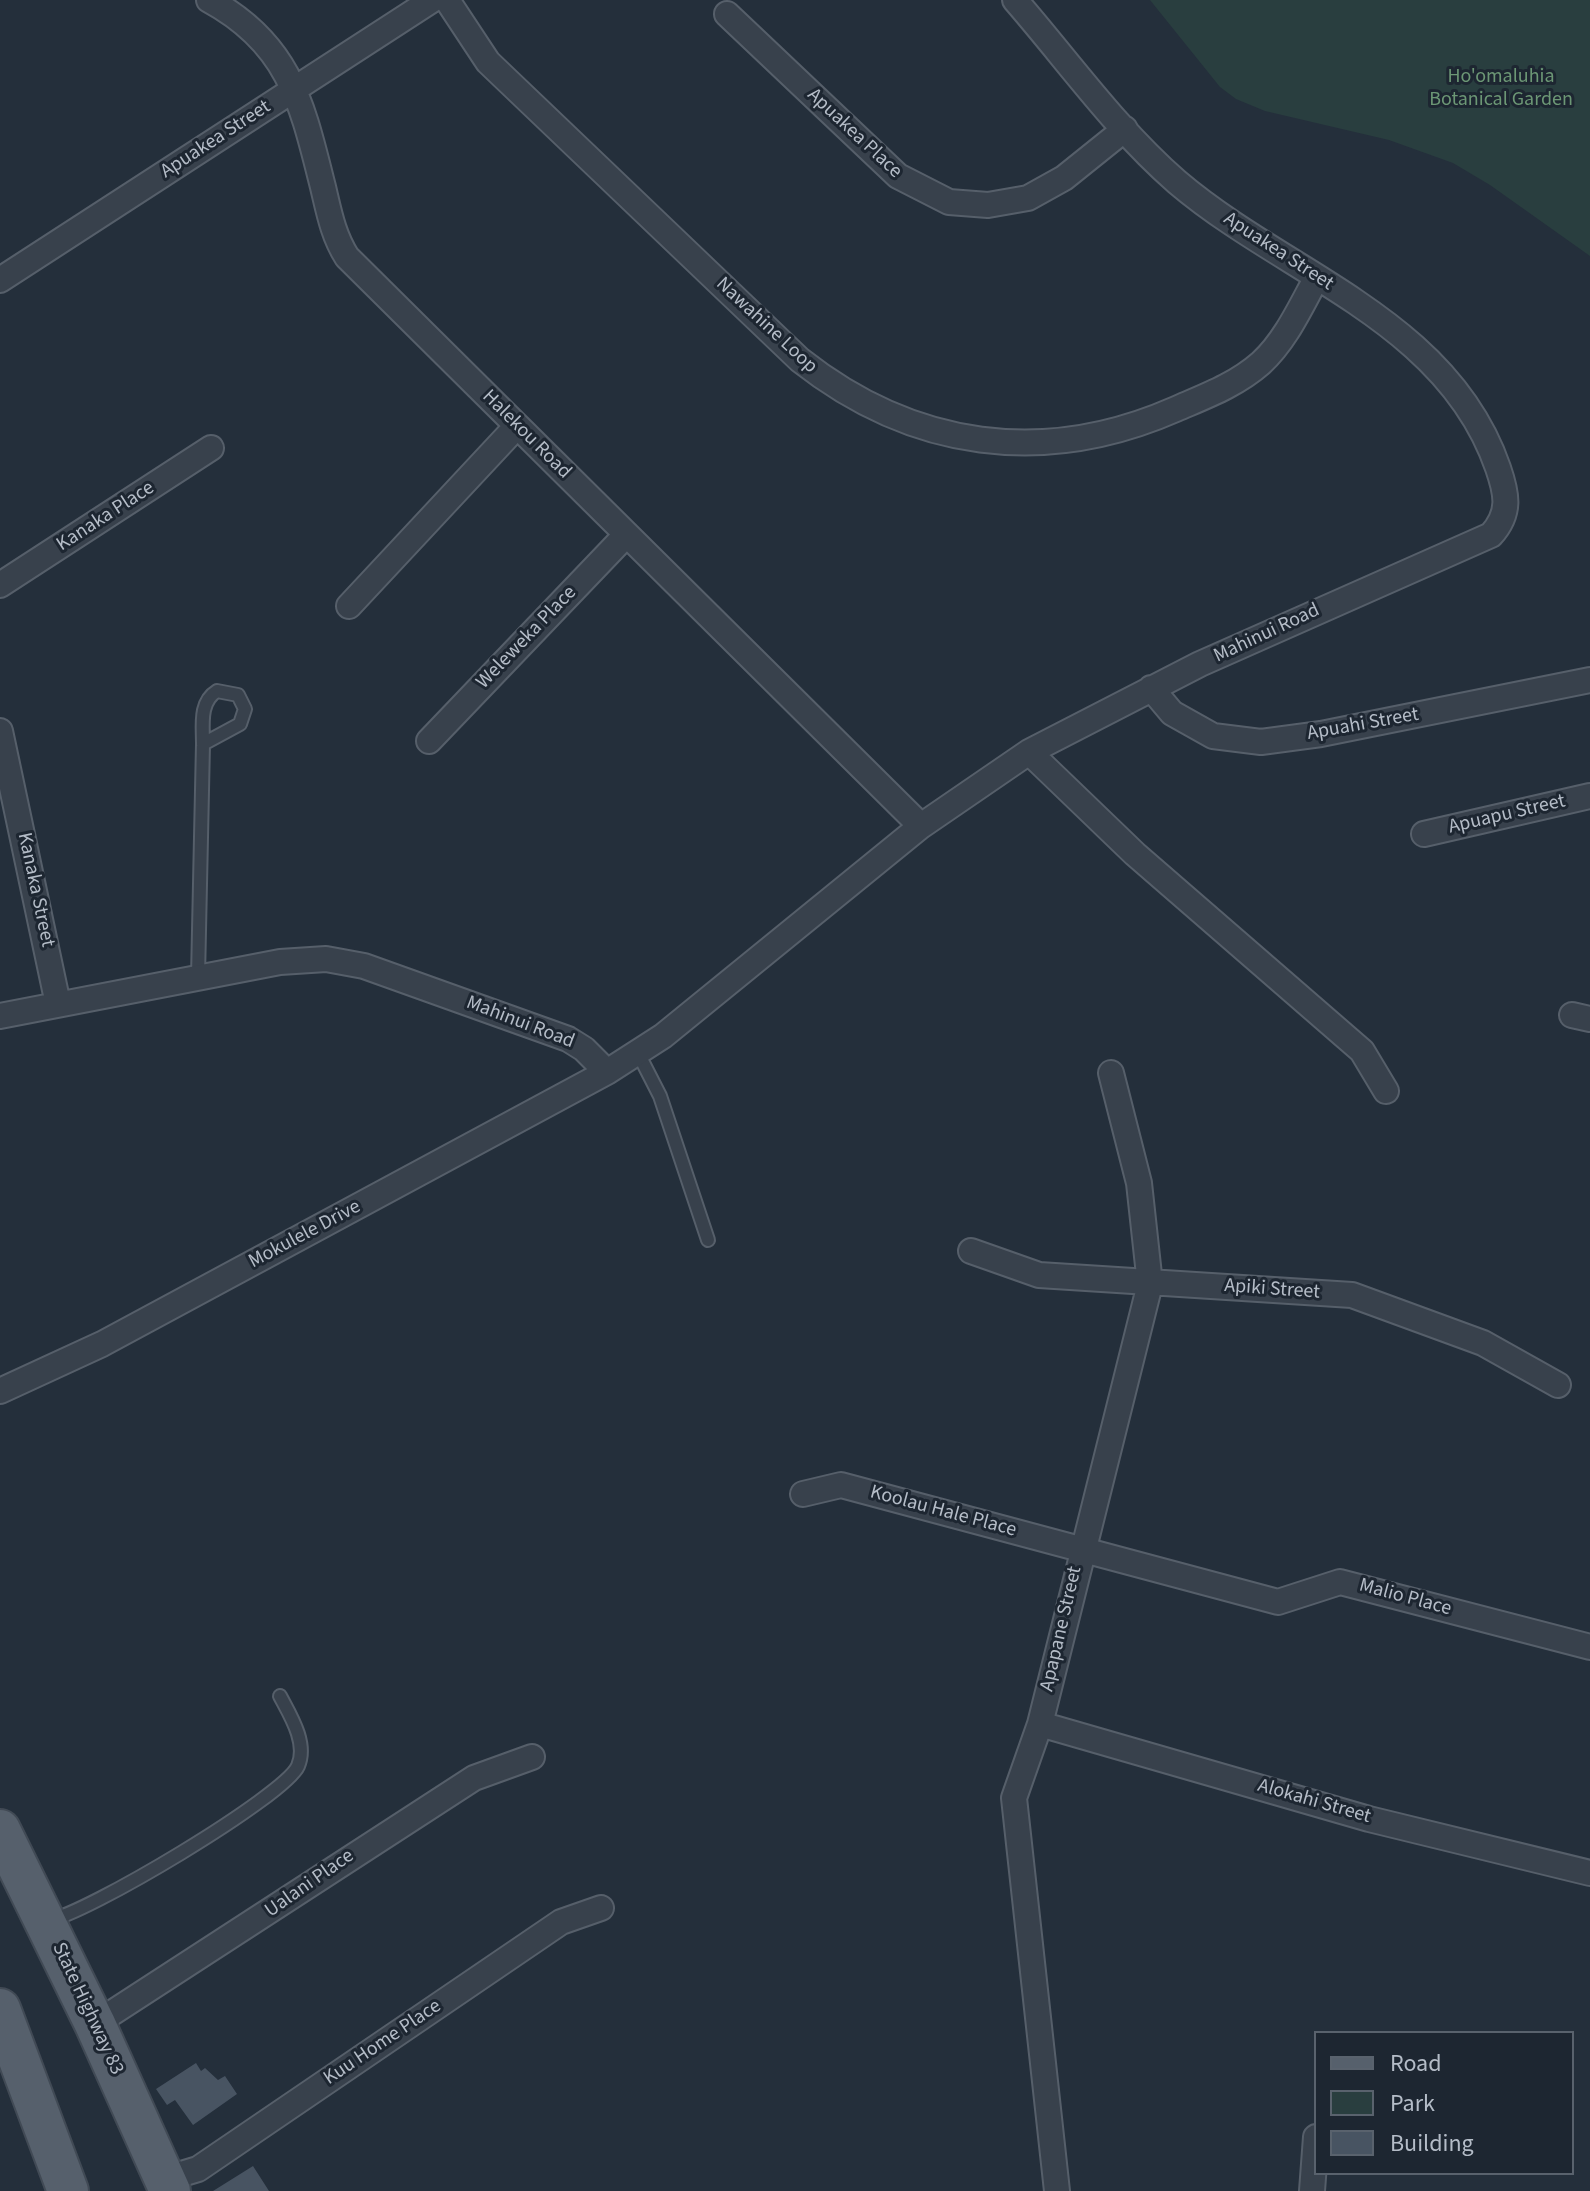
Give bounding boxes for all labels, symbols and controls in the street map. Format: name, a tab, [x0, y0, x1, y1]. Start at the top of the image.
park label: Ho'omaluhia Botanical Garden	[1429, 66, 1573, 113]
street label: Apuakea Place	[801, 84, 907, 184]
street label: Apuakea Street	[157, 96, 275, 184]
street label: Apuakea Street	[1219, 208, 1337, 296]
street label: Nawahine Loop	[710, 273, 822, 379]
street label: Halekou Road	[476, 385, 576, 485]
street label: Kanaka Place	[53, 477, 159, 557]
street label: Weleweka Place	[472, 582, 582, 694]
street label: Mahinui Road	[1210, 599, 1324, 669]
street label: Apuahi Street	[1305, 703, 1421, 747]
street label: Apuapu Street	[1446, 790, 1568, 840]
street label: Kanaka Street	[11, 830, 59, 950]
street label: Mahinui Road	[462, 991, 578, 1055]
street label: Mokulele Drive	[245, 1195, 365, 1275]
street label: Apiki Street	[1223, 1275, 1321, 1305]
street label: Koolau Hale Place	[867, 1481, 1019, 1543]
street label: Apapane Street	[1036, 1564, 1088, 1694]
street label: Malio Place	[1356, 1574, 1454, 1622]
street label: Alokahi Street	[1255, 1774, 1373, 1830]
street label: Ualani Place	[261, 1845, 359, 1923]
street label: State Highway 83	[46, 1939, 128, 2079]
street label: Kuu Home Place	[320, 1995, 446, 2091]
legend	[1314, 2031, 1574, 2175]
text: Road	[1390, 2046, 1442, 2081]
text: Park	[1390, 2086, 1435, 2121]
text: Building	[1390, 2126, 1474, 2161]

